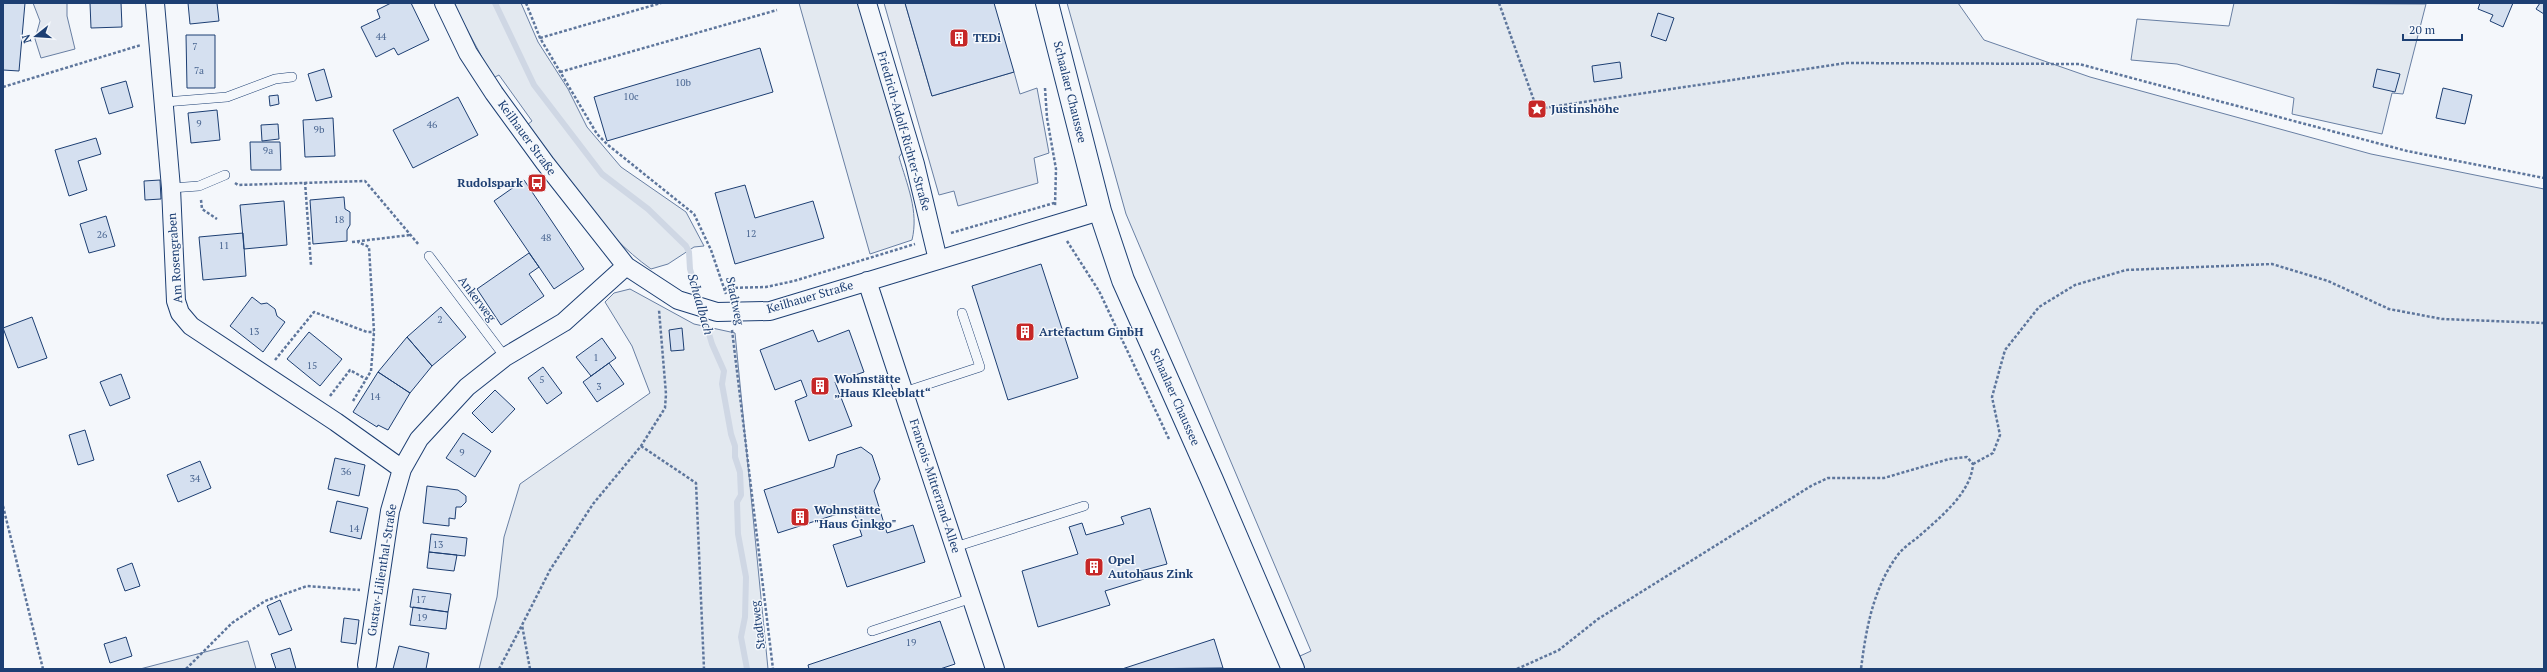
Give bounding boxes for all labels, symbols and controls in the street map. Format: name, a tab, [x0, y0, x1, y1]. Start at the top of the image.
north arrow	[16, 16, 56, 56]
scale bar	[2403, 16, 2462, 42]
text: 20 m	[2409, 22, 2436, 37]
building icon: TEDi	[948, 27, 970, 49]
house number: 44	[376, 30, 387, 43]
place label: TEDi	[973, 30, 1001, 45]
text: N	[18, 32, 34, 45]
street label: Schaalaer Chaussee	[1051, 39, 1090, 144]
house number: 7	[192, 40, 198, 53]
street label: Friedrich-Adolf-Richter-Straße	[874, 49, 935, 213]
house number: 7a	[194, 64, 204, 77]
house number: 10b	[675, 76, 692, 89]
house number: 10c	[623, 90, 639, 103]
street label: Keilhauer Straße	[495, 97, 560, 178]
place icon: Justinshöhe	[1526, 98, 1548, 120]
place label: Justinshöhe	[1551, 101, 1620, 116]
house number: 9	[196, 117, 202, 130]
house number: 46	[427, 118, 438, 131]
house number: 9b	[314, 123, 325, 136]
house number: 9a	[263, 144, 273, 157]
bus stop icon: Rudolspark	[526, 172, 548, 194]
place label: Rudolspark	[457, 175, 523, 190]
street label: Am Rosengraben	[164, 212, 185, 304]
house number: 18	[334, 213, 344, 226]
house number: 12	[746, 227, 756, 240]
house number: 26	[97, 228, 108, 241]
house number: 48	[541, 231, 551, 244]
house number: 11	[219, 239, 229, 252]
water label: Schaalbach	[684, 271, 718, 337]
street label: Ankerweg	[455, 273, 500, 325]
street label: Stadtweg	[723, 275, 748, 327]
street label: Keilhauer Straße	[765, 277, 855, 316]
house number: 2	[437, 313, 443, 326]
building icon: Artefactum GmbH	[1014, 321, 1036, 343]
place label: Artefactum GmbH	[1039, 324, 1143, 339]
house number: 13	[249, 325, 259, 338]
street label: Schaalaer Chaussee	[1147, 346, 1204, 448]
house number: 1	[593, 351, 599, 364]
house number: 15	[307, 359, 317, 372]
place label: Wohnstätte „Haus Kleeblatt“	[834, 371, 931, 400]
house number: 5	[539, 373, 545, 386]
building icon: Wohnstätte „Haus Kleeblatt“	[809, 375, 831, 397]
house number: 3	[596, 380, 602, 393]
house number: 14	[370, 390, 381, 403]
street label: Francois-Mitterrand-Allee	[907, 417, 964, 555]
house number: 9	[459, 446, 465, 459]
house number: 36	[341, 465, 352, 478]
house number: 34	[190, 472, 201, 485]
place label: Wohnstätte "Haus Ginkgo"	[814, 502, 896, 531]
street label: Gustav-Lilienthal-Straße	[364, 503, 399, 637]
building icon: Wohnstätte "Haus Ginkgo"	[789, 506, 811, 528]
house number: 14	[349, 522, 360, 535]
house number: 13	[433, 538, 443, 551]
place label: Opel Autohaus Zink	[1108, 552, 1193, 581]
building icon: Opel Autohaus Zink	[1083, 556, 1105, 578]
house number: 17	[416, 593, 426, 606]
street label: Stadtweg	[747, 599, 768, 650]
house number: 19	[417, 611, 427, 624]
house number: 19	[906, 636, 916, 649]

